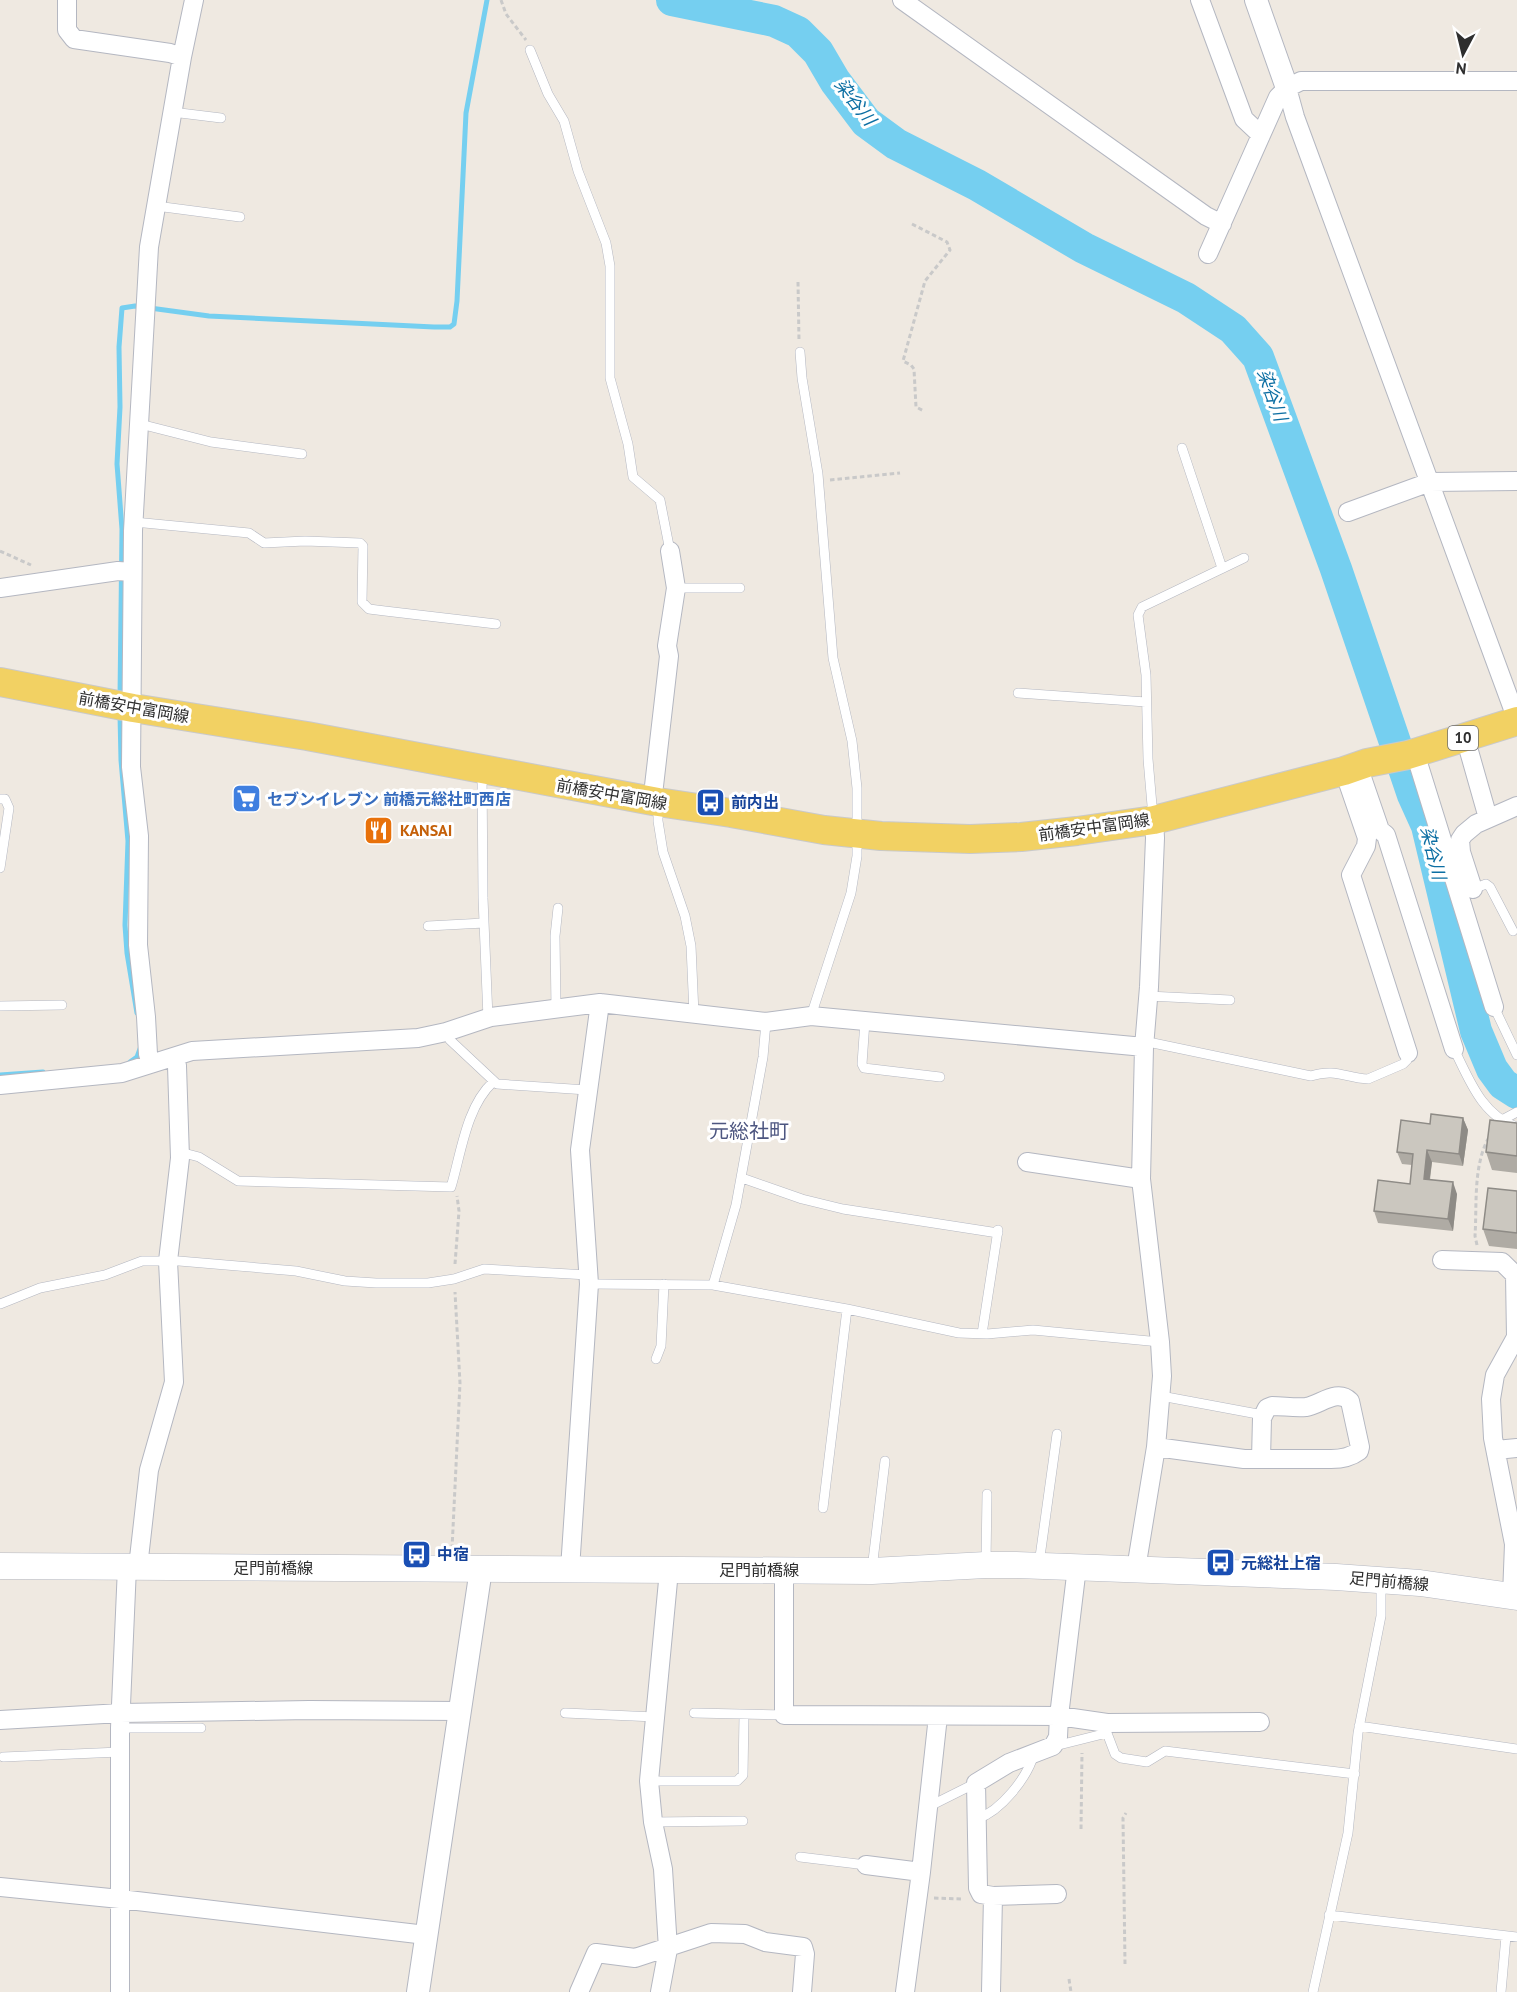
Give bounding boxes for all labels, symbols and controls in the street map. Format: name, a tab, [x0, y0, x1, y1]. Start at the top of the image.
north arrow	[1433, 24, 1493, 84]
text: N	[1455, 58, 1468, 79]
water label: 染谷川	[830, 73, 882, 132]
water label: 染谷川	[1252, 366, 1293, 426]
street label: 前橋安中富岡線	[77, 687, 191, 727]
road number: 10	[1448, 726, 1478, 750]
street label: 前橋安中富岡線	[555, 774, 669, 814]
supermarket icon: セブンイレブン 前橋元総社町西店	[230, 783, 262, 815]
bus stop icon: 前内出	[694, 786, 726, 818]
place label: セブンイレブン 前橋元総社町西店	[267, 789, 511, 809]
place label: 前内出	[731, 792, 779, 812]
street label: 前橋安中富岡線	[1037, 809, 1151, 845]
restaurant icon: KANSAI	[363, 814, 395, 846]
place label: KANSAI	[400, 820, 452, 840]
water label: 染谷川	[1416, 824, 1452, 884]
district label: 元総社町	[709, 1118, 789, 1144]
bus stop icon: 中宿	[400, 1538, 432, 1570]
place label: 中宿	[437, 1544, 469, 1564]
bus stop icon: 元総社上宿	[1204, 1547, 1236, 1579]
place label: 元総社上宿	[1241, 1553, 1321, 1573]
street label: 足門前橋線	[233, 1558, 313, 1578]
street label: 足門前橋線	[719, 1560, 799, 1580]
street label: 足門前橋線	[1348, 1568, 1430, 1594]

